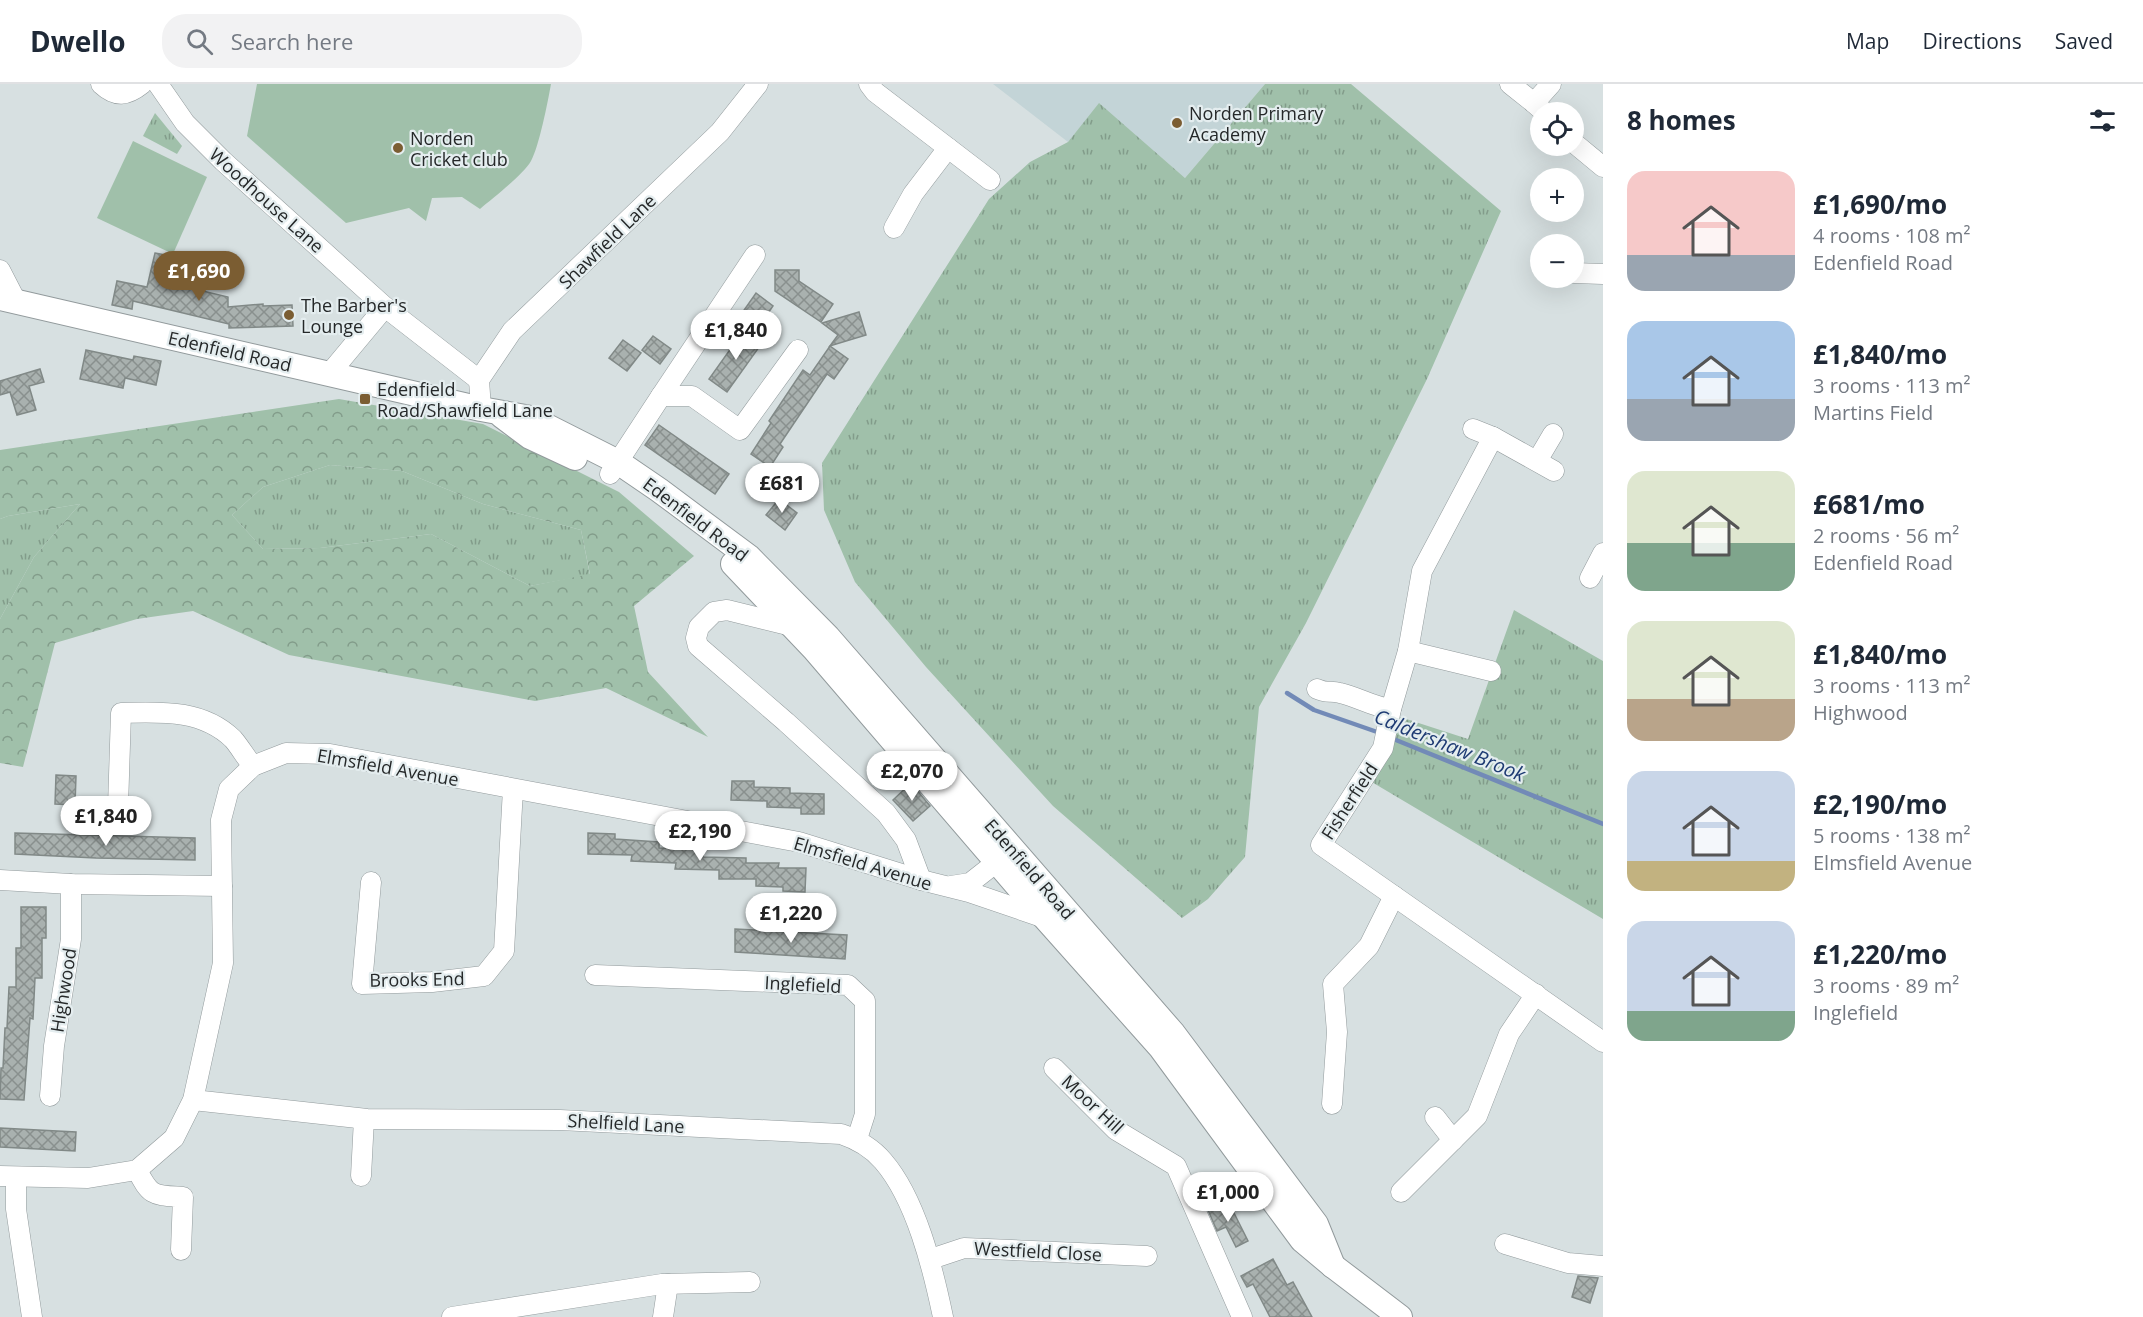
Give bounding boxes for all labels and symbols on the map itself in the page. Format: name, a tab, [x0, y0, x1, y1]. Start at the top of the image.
place label: Norden Primary Academy	[1189, 101, 1324, 146]
marker: Norden Primary Academy	[1170, 116, 1184, 130]
place label: Norden Cricket club	[410, 126, 508, 171]
marker: Norden Cricket club	[391, 141, 405, 155]
street label: Woodhouse Lane	[205, 142, 329, 258]
street label: Shawfield Lane	[553, 188, 661, 294]
pin: £1,690	[150, 251, 248, 302]
place label: The Barber's Lounge	[301, 293, 407, 338]
marker: The Barber's Lounge	[282, 308, 296, 322]
pin: £1,840	[687, 310, 785, 361]
street label: Edenfield Road	[166, 325, 294, 377]
place label: Edenfield Road/Shawfield Lane	[377, 377, 553, 422]
marker: Edenfield Road/Shawfield Lane	[358, 392, 372, 406]
pin: £681	[746, 463, 818, 514]
street label: Edenfield Road	[638, 471, 754, 567]
water label: Caldershaw Brook	[1370, 702, 1531, 788]
street label: Elmsfield Avenue	[315, 743, 461, 791]
pin: £2,070	[863, 751, 961, 802]
street label: Fisherfield	[1315, 758, 1383, 844]
pin: £1,840	[57, 796, 155, 847]
pin: £2,190	[651, 811, 749, 862]
street label: Edenfield Road	[980, 814, 1080, 924]
street label: Elmsfield Avenue	[791, 831, 935, 895]
pin: £1,220	[742, 893, 840, 944]
street label: Highwood	[44, 946, 82, 1034]
street label: Brooks End	[369, 966, 465, 992]
street label: Inglefield	[764, 970, 842, 998]
street label: Moor Hill	[1057, 1069, 1129, 1139]
street label: Shelfield Lane	[567, 1108, 685, 1138]
pin: £1,000	[1179, 1172, 1277, 1223]
street label: Westfield Close	[973, 1236, 1103, 1266]

